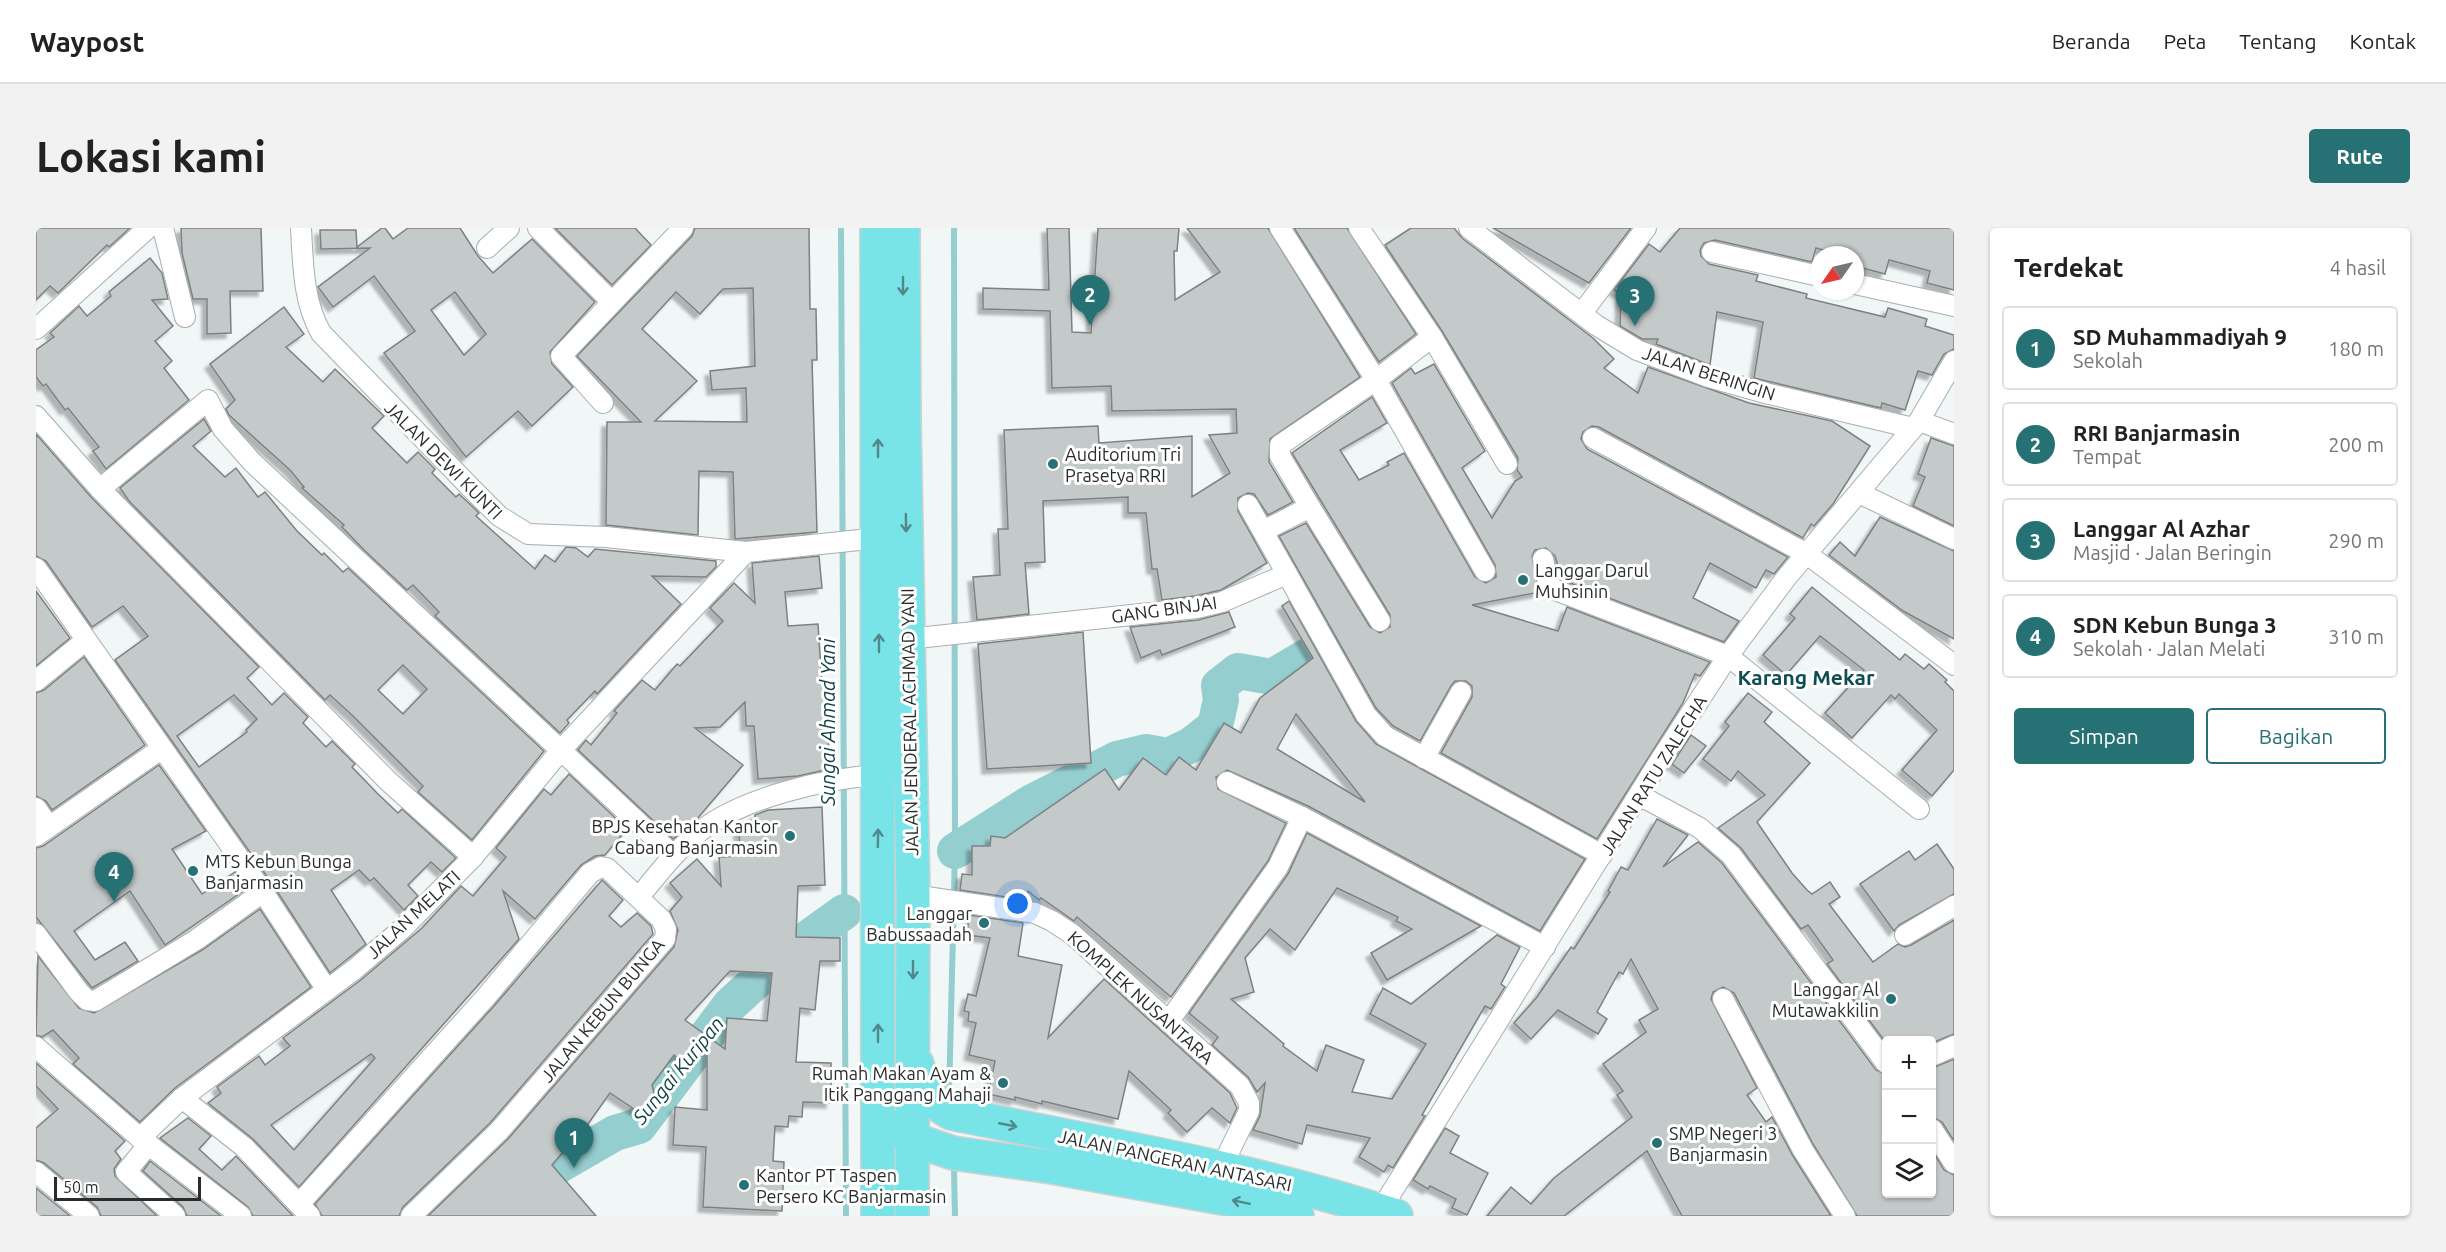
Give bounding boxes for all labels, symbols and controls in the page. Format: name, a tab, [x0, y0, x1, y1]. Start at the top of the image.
text: Waypost	[30, 26, 144, 57]
text: Beranda	[2052, 29, 2131, 53]
text: Peta	[2164, 29, 2206, 53]
text: Tentang	[2239, 29, 2317, 53]
text: Kontak	[2350, 29, 2416, 53]
button: Rute	[2309, 129, 2410, 183]
text: Lokasi kami	[36, 133, 266, 180]
north arrow	[1810, 246, 1864, 300]
text: Terdekat	[2014, 253, 2124, 282]
text: 4 hasil	[2330, 256, 2386, 279]
one-way arrow	[897, 276, 909, 296]
pin: 2	[1070, 276, 1110, 325]
pin: 3	[1616, 276, 1654, 326]
text: SD Muhammadiyah 9	[2073, 324, 2287, 349]
text: 1	[2030, 337, 2041, 360]
text: 180 m	[2328, 337, 2384, 360]
street label: JALAN BERINGIN	[1640, 342, 1778, 404]
text: Sekolah	[2073, 349, 2143, 372]
street label: JALAN DEWI KUNTI	[381, 397, 507, 523]
text: RRI Banjarmasin	[2073, 420, 2241, 445]
text: 2	[2030, 433, 2041, 456]
text: 200 m	[2328, 433, 2384, 456]
one-way arrow	[872, 438, 884, 458]
place label: Auditorium Tri Prasetya RRI	[1065, 444, 1181, 485]
text: Tempat	[2073, 445, 2141, 468]
marker: Auditorium Tri Prasetya RRI	[1046, 457, 1060, 471]
one-way arrow	[900, 513, 911, 533]
text: Langgar Al Azhar	[2073, 516, 2250, 541]
text: 3	[2030, 529, 2041, 552]
text: 290 m	[2328, 529, 2384, 552]
text: Masjid · Jalan Beringin	[2073, 541, 2272, 564]
place label: Langgar Darul Muhsinin	[1535, 560, 1649, 601]
marker: Langgar Darul Muhsinin	[1516, 573, 1530, 587]
street label: JALAN JENDERAL ACHMAD YANI	[897, 588, 921, 856]
street label: GANG BINJAI	[1110, 592, 1218, 626]
text: SDN Kebun Bunga 3	[2073, 612, 2277, 637]
text: 4	[2030, 625, 2041, 648]
text: 310 m	[2328, 625, 2384, 648]
one-way arrow	[873, 633, 885, 653]
water label: Sungai Ahmad Yani	[816, 637, 839, 807]
text: Sekolah · Jalan Melati	[2073, 637, 2265, 660]
district label: Karang Mekar	[1737, 665, 1875, 689]
street label: JALAN RATU ZALECHA	[1596, 691, 1710, 858]
button: Simpan	[2014, 708, 2194, 764]
button: Bagikan	[2206, 708, 2386, 764]
place label: BPJS Kesehatan Kantor Cabang Banjarmasin	[591, 816, 778, 857]
one-way arrow	[872, 828, 884, 848]
marker: BPJS Kesehatan Kantor Cabang Banjarmasin	[783, 829, 797, 843]
place label: MTS Kebun Bunga Banjarmasin	[205, 851, 352, 892]
pin: 4	[94, 852, 134, 902]
marker: MTS Kebun Bunga Banjarmasin	[186, 864, 200, 878]
street label: JALAN MELATI	[362, 866, 464, 962]
your location	[1003, 889, 1032, 918]
place label: Langgar Babussaadah	[866, 903, 972, 944]
marker: Langgar Babussaadah	[977, 916, 991, 930]
street label: KOMPLEK NUSANTARA	[1064, 927, 1218, 1068]
street label: JALAN KEBUN BUNGA	[536, 934, 668, 1086]
one-way arrow	[907, 960, 919, 980]
place label: Langgar Al Mutawakkilin	[1772, 979, 1879, 1020]
marker: Langgar Al Mutawakkilin	[1884, 992, 1898, 1006]
water label: Sungai Kuripan	[627, 1012, 728, 1129]
one-way arrow	[872, 1023, 884, 1043]
map controls	[1882, 1036, 1936, 1198]
button: +	[1882, 1036, 1936, 1090]
place label: Rumah Makan Ayam & Itik Panggang Mahaji	[812, 1063, 991, 1104]
marker: Rumah Makan Ayam & Itik Panggang Mahaji	[996, 1076, 1010, 1090]
button: −	[1882, 1090, 1936, 1144]
pin: 1	[554, 1118, 594, 1168]
one-way arrow	[998, 1120, 1017, 1131]
place label: SMP Negeri 3 Banjarmasin	[1669, 1123, 1778, 1164]
street label: JALAN PANGERAN ANTASARI	[1056, 1125, 1294, 1195]
marker: SMP Negeri 3 Banjarmasin	[1650, 1136, 1664, 1150]
button: layers	[1882, 1144, 1936, 1198]
place label: Kantor PT Taspen Persero KC Banjarmasin	[756, 1165, 947, 1206]
scale bar	[54, 1174, 201, 1202]
text: 50 m	[63, 1178, 99, 1196]
marker: Kantor PT Taspen Persero KC Banjarmasin	[737, 1178, 751, 1192]
one-way arrow	[1231, 1196, 1251, 1207]

